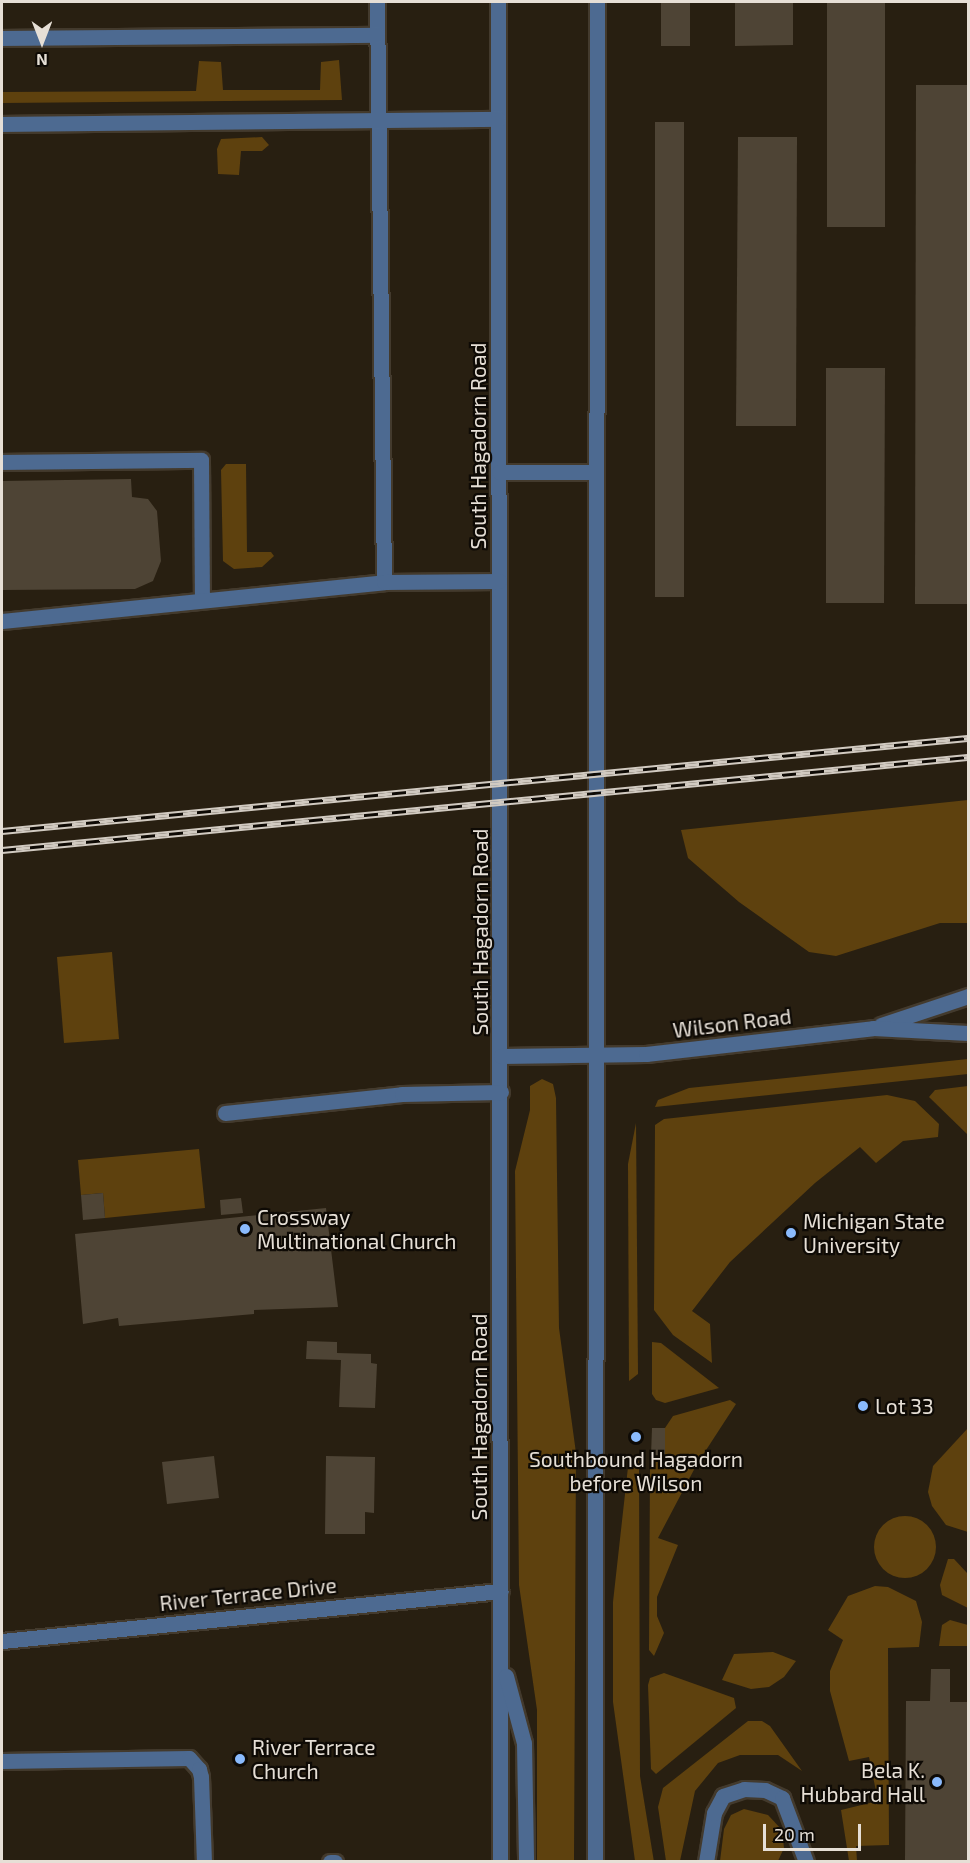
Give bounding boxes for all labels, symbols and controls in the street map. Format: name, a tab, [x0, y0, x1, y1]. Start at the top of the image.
north arrow	[12, 12, 72, 72]
text: N	[36, 51, 48, 70]
street label: South Hagadorn Road	[465, 343, 491, 549]
street label: South Hagadorn Road	[467, 829, 493, 1035]
street label: Wilson Road	[671, 1003, 793, 1043]
place label: Crossway Multinational Church	[257, 1204, 457, 1254]
place label: Michigan State University	[803, 1208, 945, 1258]
marker: Crossway Multinational Church	[238, 1222, 252, 1236]
marker: Michigan State University	[784, 1226, 798, 1240]
street label: South Hagadorn Road	[466, 1314, 492, 1520]
place label: Lot 33	[875, 1393, 934, 1419]
marker: Lot 33	[856, 1399, 870, 1413]
marker: Southbound Hagadorn before Wilson	[629, 1430, 643, 1444]
place label: Southbound Hagadorn before Wilson	[529, 1446, 743, 1496]
street label: River Terrace Drive	[158, 1572, 338, 1616]
place label: River Terrace Church	[252, 1734, 376, 1784]
marker: River Terrace Church	[233, 1752, 247, 1766]
place label: Bela K. Hubbard Hall	[801, 1757, 925, 1807]
marker: Bela K. Hubbard Hall	[930, 1775, 944, 1789]
scale bar	[766, 1812, 864, 1850]
text: 20 m	[774, 1823, 815, 1845]

